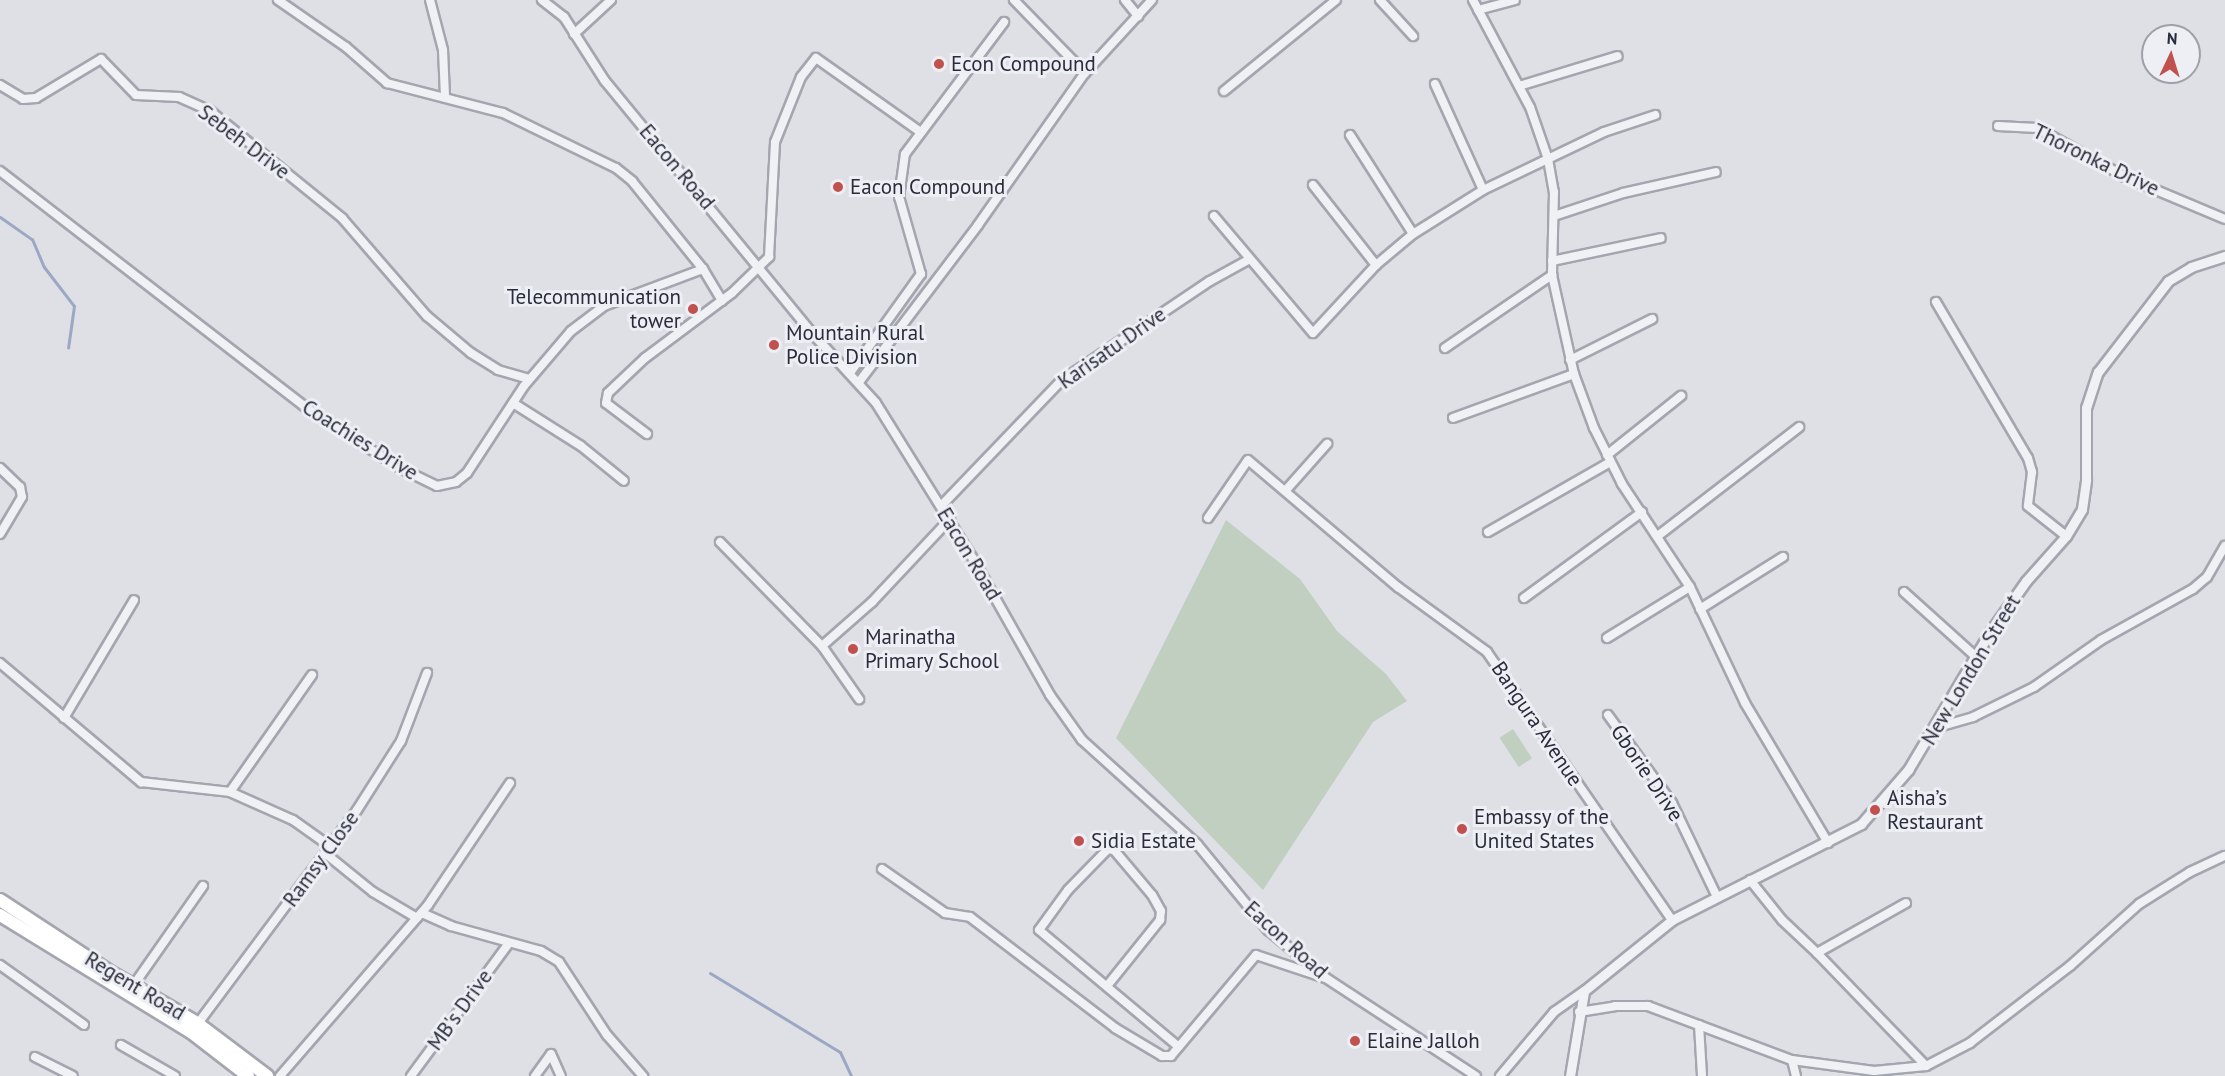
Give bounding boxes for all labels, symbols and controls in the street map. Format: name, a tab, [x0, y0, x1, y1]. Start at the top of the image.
north arrow	[2141, 24, 2201, 84]
text: N	[2166, 28, 2178, 48]
place label: Econ Compound	[951, 51, 1096, 77]
marker: Econ Compound	[932, 57, 946, 71]
street label: Sebeh Drive	[193, 99, 295, 185]
street label: Eacon Road	[634, 119, 720, 215]
street label: Thoronka Drive	[2029, 119, 2163, 201]
place label: Eacon Compound	[850, 174, 1005, 200]
marker: Eacon Compound	[831, 180, 845, 194]
place label: Telecommunication tower	[507, 284, 681, 334]
marker: Telecommunication tower	[686, 302, 700, 316]
street label: Karisatu Drive	[1053, 302, 1171, 394]
place label: Mountain Rural Police Division	[786, 320, 924, 370]
marker: Mountain Rural Police Division	[767, 338, 781, 352]
street label: Coachies Drive	[297, 394, 423, 486]
street label: Eacon Road	[932, 503, 1006, 605]
street label: New London Street	[1916, 590, 2026, 750]
place label: Marinatha Primary School	[865, 624, 1000, 674]
marker: Marinatha Primary School	[846, 642, 860, 656]
street label: Bangura Avenue	[1486, 657, 1588, 791]
street label: Gborie Drive	[1605, 720, 1689, 826]
place label: Aisha’s Restaurant	[1887, 785, 1983, 835]
marker: Aisha’s Restaurant	[1868, 803, 1882, 817]
place label: Embassy of the United States	[1474, 804, 1610, 854]
street label: Ramsy Close	[278, 806, 364, 912]
marker: Embassy of the United States	[1455, 822, 1469, 836]
place label: Sidia Estate	[1091, 828, 1196, 854]
marker: Sidia Estate	[1072, 834, 1086, 848]
street label: Eacon Road	[1239, 896, 1333, 984]
street label: Regent Road	[80, 946, 190, 1026]
street label: MB's Drive	[422, 965, 498, 1055]
place label: Elaine Jalloh	[1367, 1028, 1480, 1054]
marker: Elaine Jalloh	[1348, 1034, 1362, 1048]

